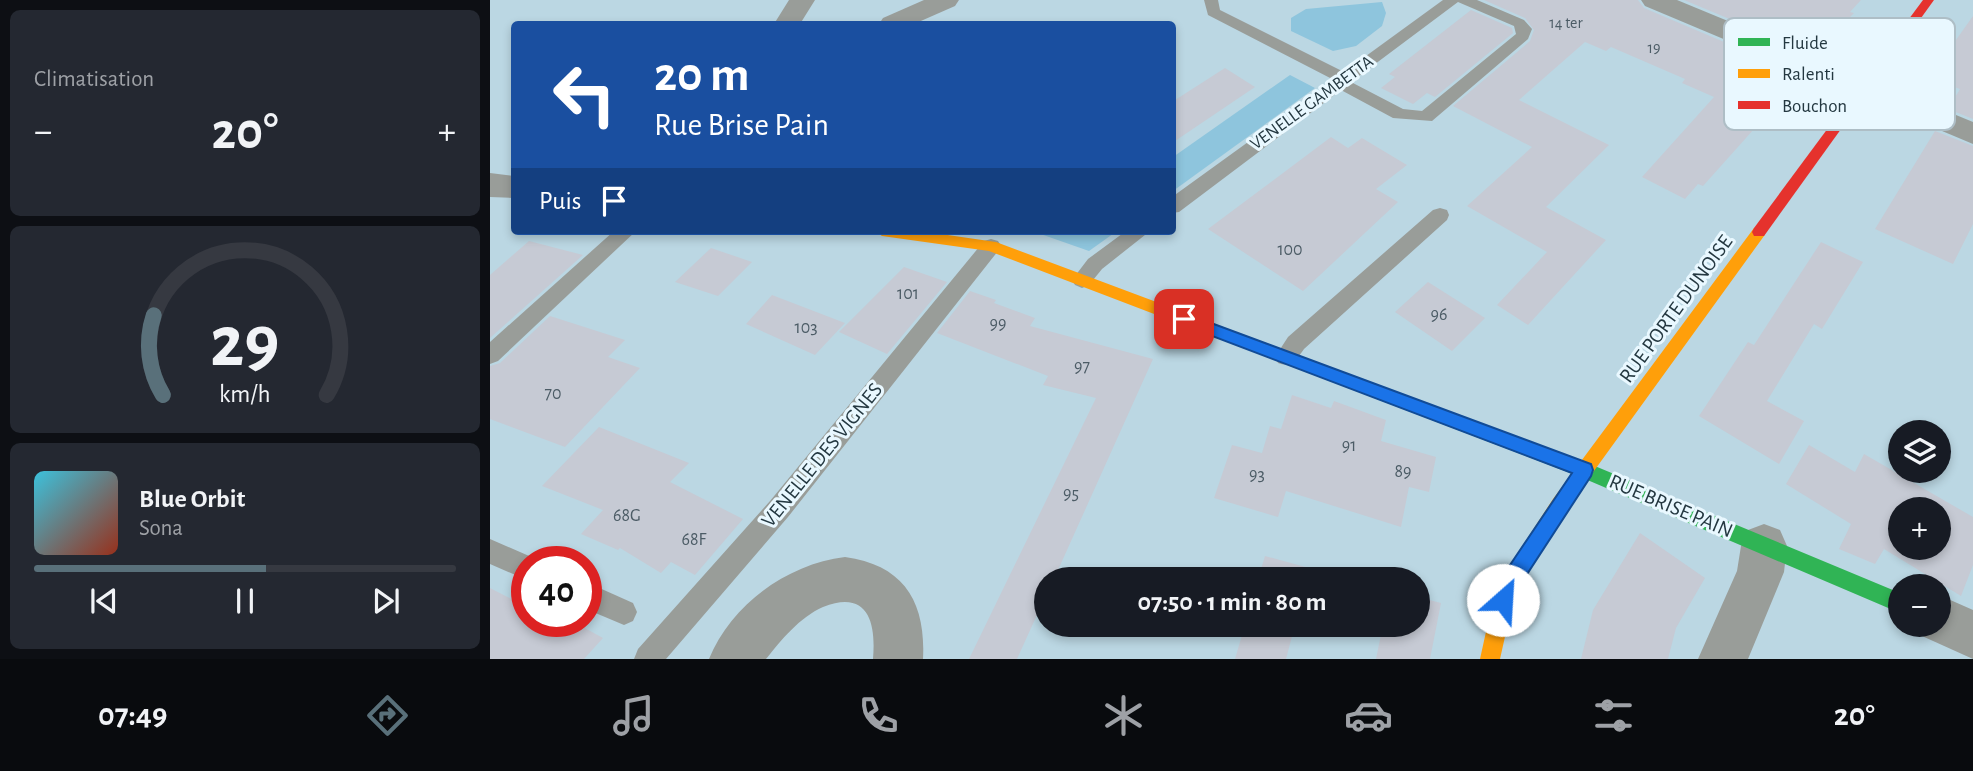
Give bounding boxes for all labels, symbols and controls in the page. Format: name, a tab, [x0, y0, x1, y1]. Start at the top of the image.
house number: 14 ter	[1549, 15, 1583, 31]
legend	[1724, 18, 1955, 130]
text: Fluide	[1782, 34, 1828, 53]
house number: 19	[1647, 40, 1661, 56]
icon: left	[539, 49, 630, 140]
text: 20 m	[654, 51, 750, 100]
street label: VENELLE GAMBETTA	[1247, 52, 1377, 154]
text: Ralenti	[1782, 65, 1835, 84]
text: Climatisation	[34, 68, 154, 91]
text: Bouchon	[1782, 97, 1847, 116]
text: 20°	[212, 106, 278, 158]
text: Rue Brise Pain	[654, 109, 829, 141]
text: −	[34, 113, 52, 151]
text: +	[438, 113, 456, 151]
icon: arrive	[595, 182, 633, 220]
text: Puis	[539, 188, 581, 214]
street label: RUE PORTE DUNOISE	[1616, 231, 1736, 387]
house number: 100	[1277, 241, 1303, 259]
house number: 101	[897, 285, 919, 303]
pin	[1154, 289, 1214, 349]
icon: arrive	[1165, 300, 1203, 338]
house number: 96	[1431, 306, 1447, 324]
text: 29	[210, 308, 280, 381]
house number: 99	[990, 315, 1006, 333]
house number: 103	[794, 319, 818, 337]
house number: 97	[1074, 358, 1090, 376]
street label: VENELLE DES VIGNES	[758, 379, 886, 531]
text: km/h	[219, 382, 271, 407]
house number: 70	[544, 385, 562, 403]
map controls	[1888, 420, 1951, 637]
button: layers	[1888, 420, 1951, 483]
house number: 91	[1342, 437, 1356, 455]
house number: 89	[1395, 463, 1412, 481]
house number: 93	[1249, 466, 1265, 484]
street label: RUE BRISE PAIN	[1606, 471, 1736, 541]
house number: 95	[1063, 485, 1079, 503]
text: Blue Orbit	[139, 486, 245, 512]
button: +	[1888, 497, 1951, 560]
house number: 68G	[613, 507, 641, 525]
text: Sona	[139, 517, 183, 540]
house number: 68F	[682, 531, 707, 549]
speed limit sign: 40	[511, 546, 602, 637]
position arrow	[1466, 563, 1540, 637]
button: −	[1888, 574, 1951, 637]
icon: previous	[85, 582, 123, 620]
icon: pause	[226, 582, 264, 620]
icon: next	[367, 582, 405, 620]
text: 07:50 · 1 min · 80 m	[1137, 589, 1327, 615]
icon: directions	[363, 691, 412, 740]
icon: music	[609, 691, 658, 740]
icon: phone	[854, 691, 903, 740]
icon: climate	[1099, 691, 1148, 740]
icon: car	[1344, 691, 1393, 740]
icon: filters	[1589, 691, 1638, 740]
text: 07:49	[98, 699, 167, 731]
text: 20°	[1834, 699, 1875, 731]

